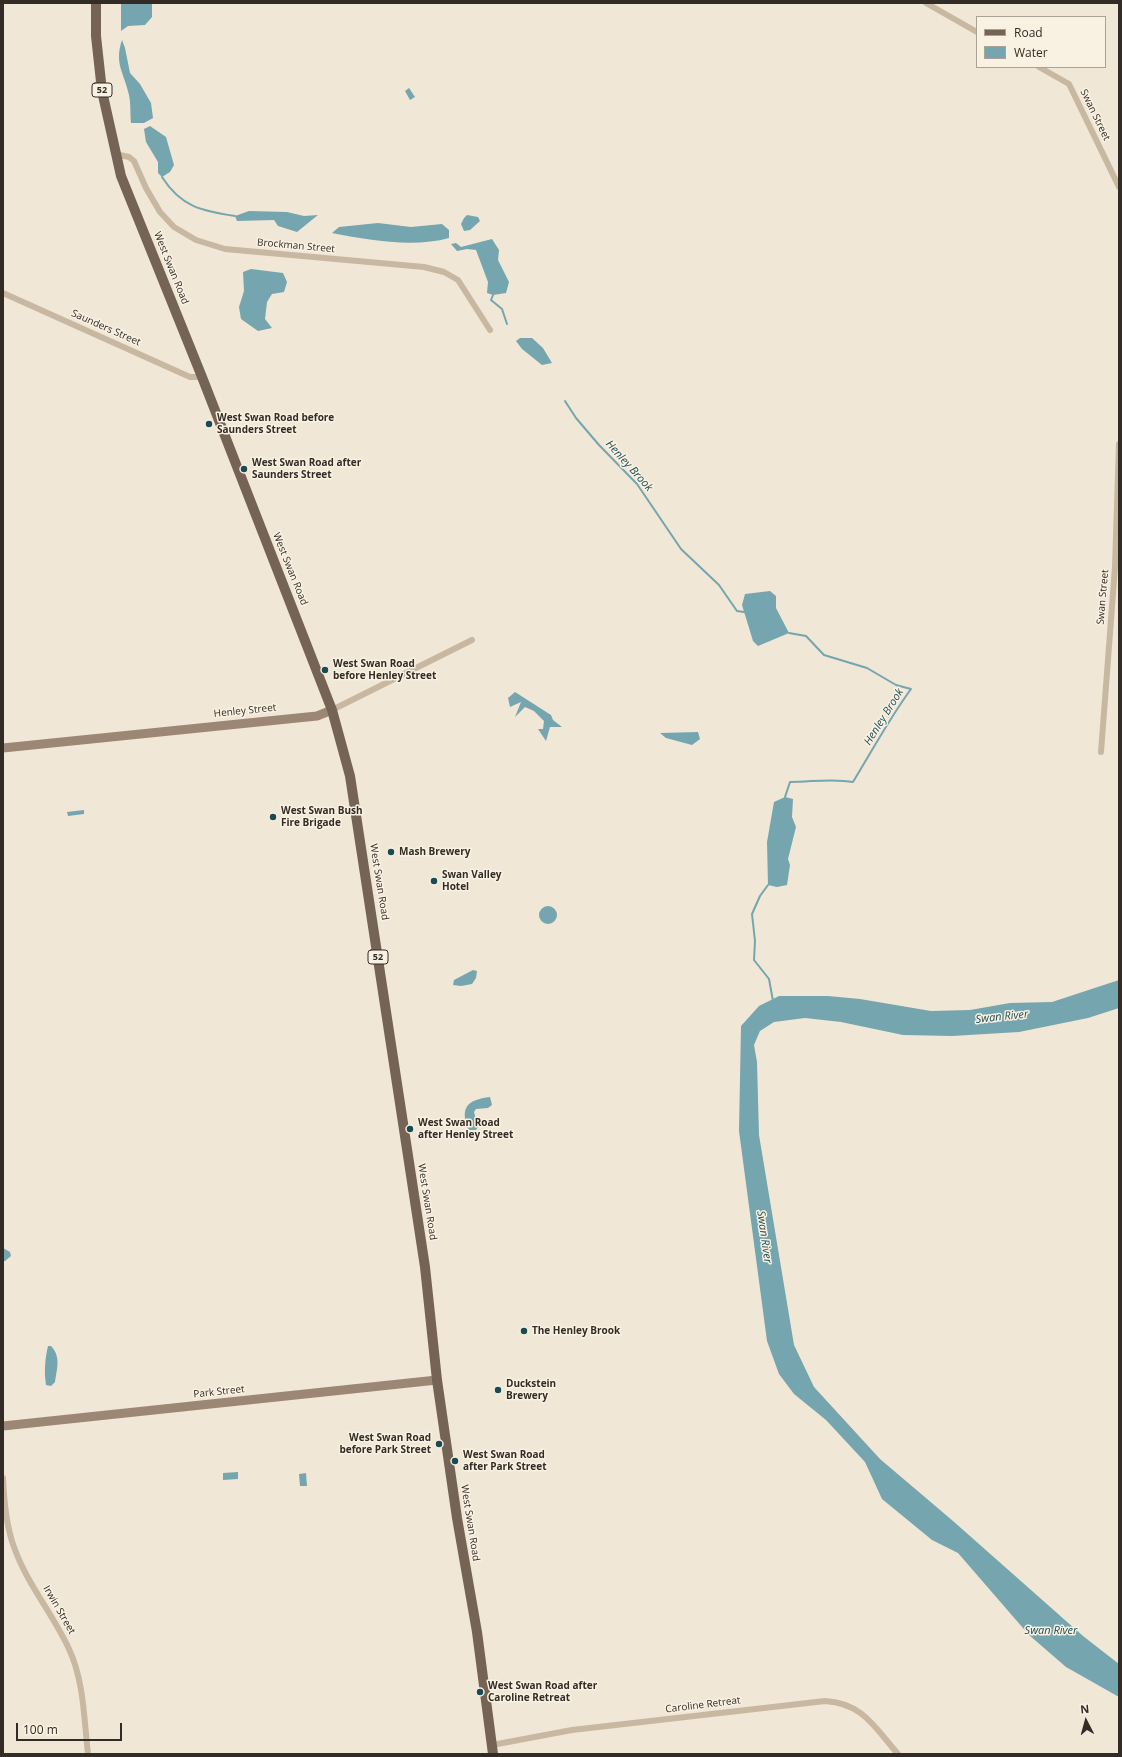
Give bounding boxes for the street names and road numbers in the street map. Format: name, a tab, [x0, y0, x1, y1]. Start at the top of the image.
road number: 52	[92, 83, 112, 97]
street label: Swan Street	[1077, 87, 1113, 143]
street label: West Swan Road	[151, 230, 191, 306]
street label: Brockman Street	[257, 237, 335, 255]
street label: Saunders Street	[70, 307, 142, 349]
street label: West Swan Road	[270, 531, 310, 607]
street label: Swan Street	[1095, 569, 1111, 625]
street label: Henley Street	[213, 702, 277, 720]
street label: West Swan Road	[367, 843, 391, 921]
road number: 52	[368, 950, 388, 964]
street label: West Swan Road	[415, 1163, 439, 1241]
street label: Park Street	[193, 1383, 245, 1401]
street label: West Swan Road	[458, 1484, 482, 1562]
street label: Irwin Street	[40, 1584, 78, 1636]
street label: Caroline Retreat	[665, 1694, 741, 1716]

